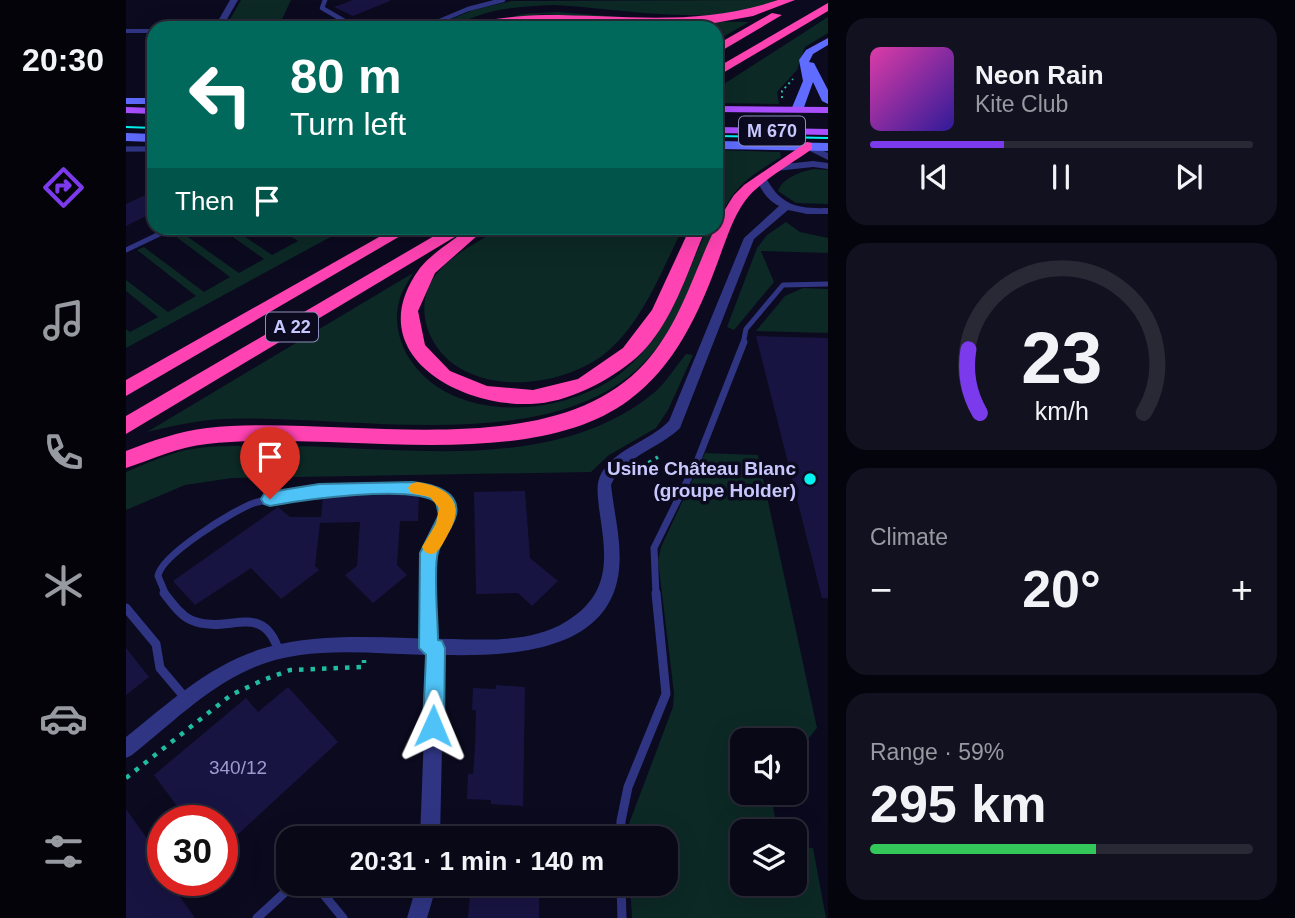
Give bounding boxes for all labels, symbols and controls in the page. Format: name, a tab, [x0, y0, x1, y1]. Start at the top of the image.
text: 20:30	[22, 42, 104, 78]
icon: left	[175, 49, 266, 140]
text: 80 m	[290, 49, 402, 103]
text: Neon Rain	[975, 60, 1104, 90]
text: Kite Club	[975, 91, 1068, 117]
text: Turn left	[290, 106, 406, 142]
road number: M 670	[739, 116, 805, 146]
icon: previous	[915, 158, 953, 196]
icon: pause	[1042, 158, 1080, 196]
icon: next	[1170, 158, 1208, 196]
icon: directions	[39, 163, 88, 212]
icon: arrive	[248, 182, 286, 220]
text: Then	[175, 186, 234, 216]
icon: music	[39, 296, 88, 345]
road number: A 22	[266, 312, 318, 342]
text: 23	[1021, 317, 1102, 398]
text: km/h	[1034, 396, 1089, 424]
pin	[240, 427, 300, 499]
icon: phone	[39, 428, 88, 477]
icon: arrive	[251, 438, 289, 476]
place label: Usine Château Blanc (groupe Holder)	[607, 458, 796, 501]
marker: Usine Château Blanc (groupe Holder)	[802, 471, 818, 487]
text: Climate	[870, 524, 948, 550]
text: 20°	[1022, 560, 1101, 618]
icon: climate	[39, 561, 88, 610]
text: −	[870, 569, 892, 611]
text: +	[1231, 569, 1253, 611]
position arrow	[396, 689, 470, 763]
icon: car	[39, 694, 88, 743]
map controls	[730, 728, 807, 896]
button: sound	[730, 728, 807, 805]
text: Range · 59%	[870, 739, 1004, 765]
house number: 340/12	[209, 757, 267, 778]
text: 295 km	[870, 775, 1046, 833]
speed limit sign: 30	[147, 805, 238, 896]
button: layers	[730, 819, 807, 896]
icon: filters	[39, 827, 88, 876]
text: 20:31 · 1 min · 140 m	[350, 846, 604, 876]

